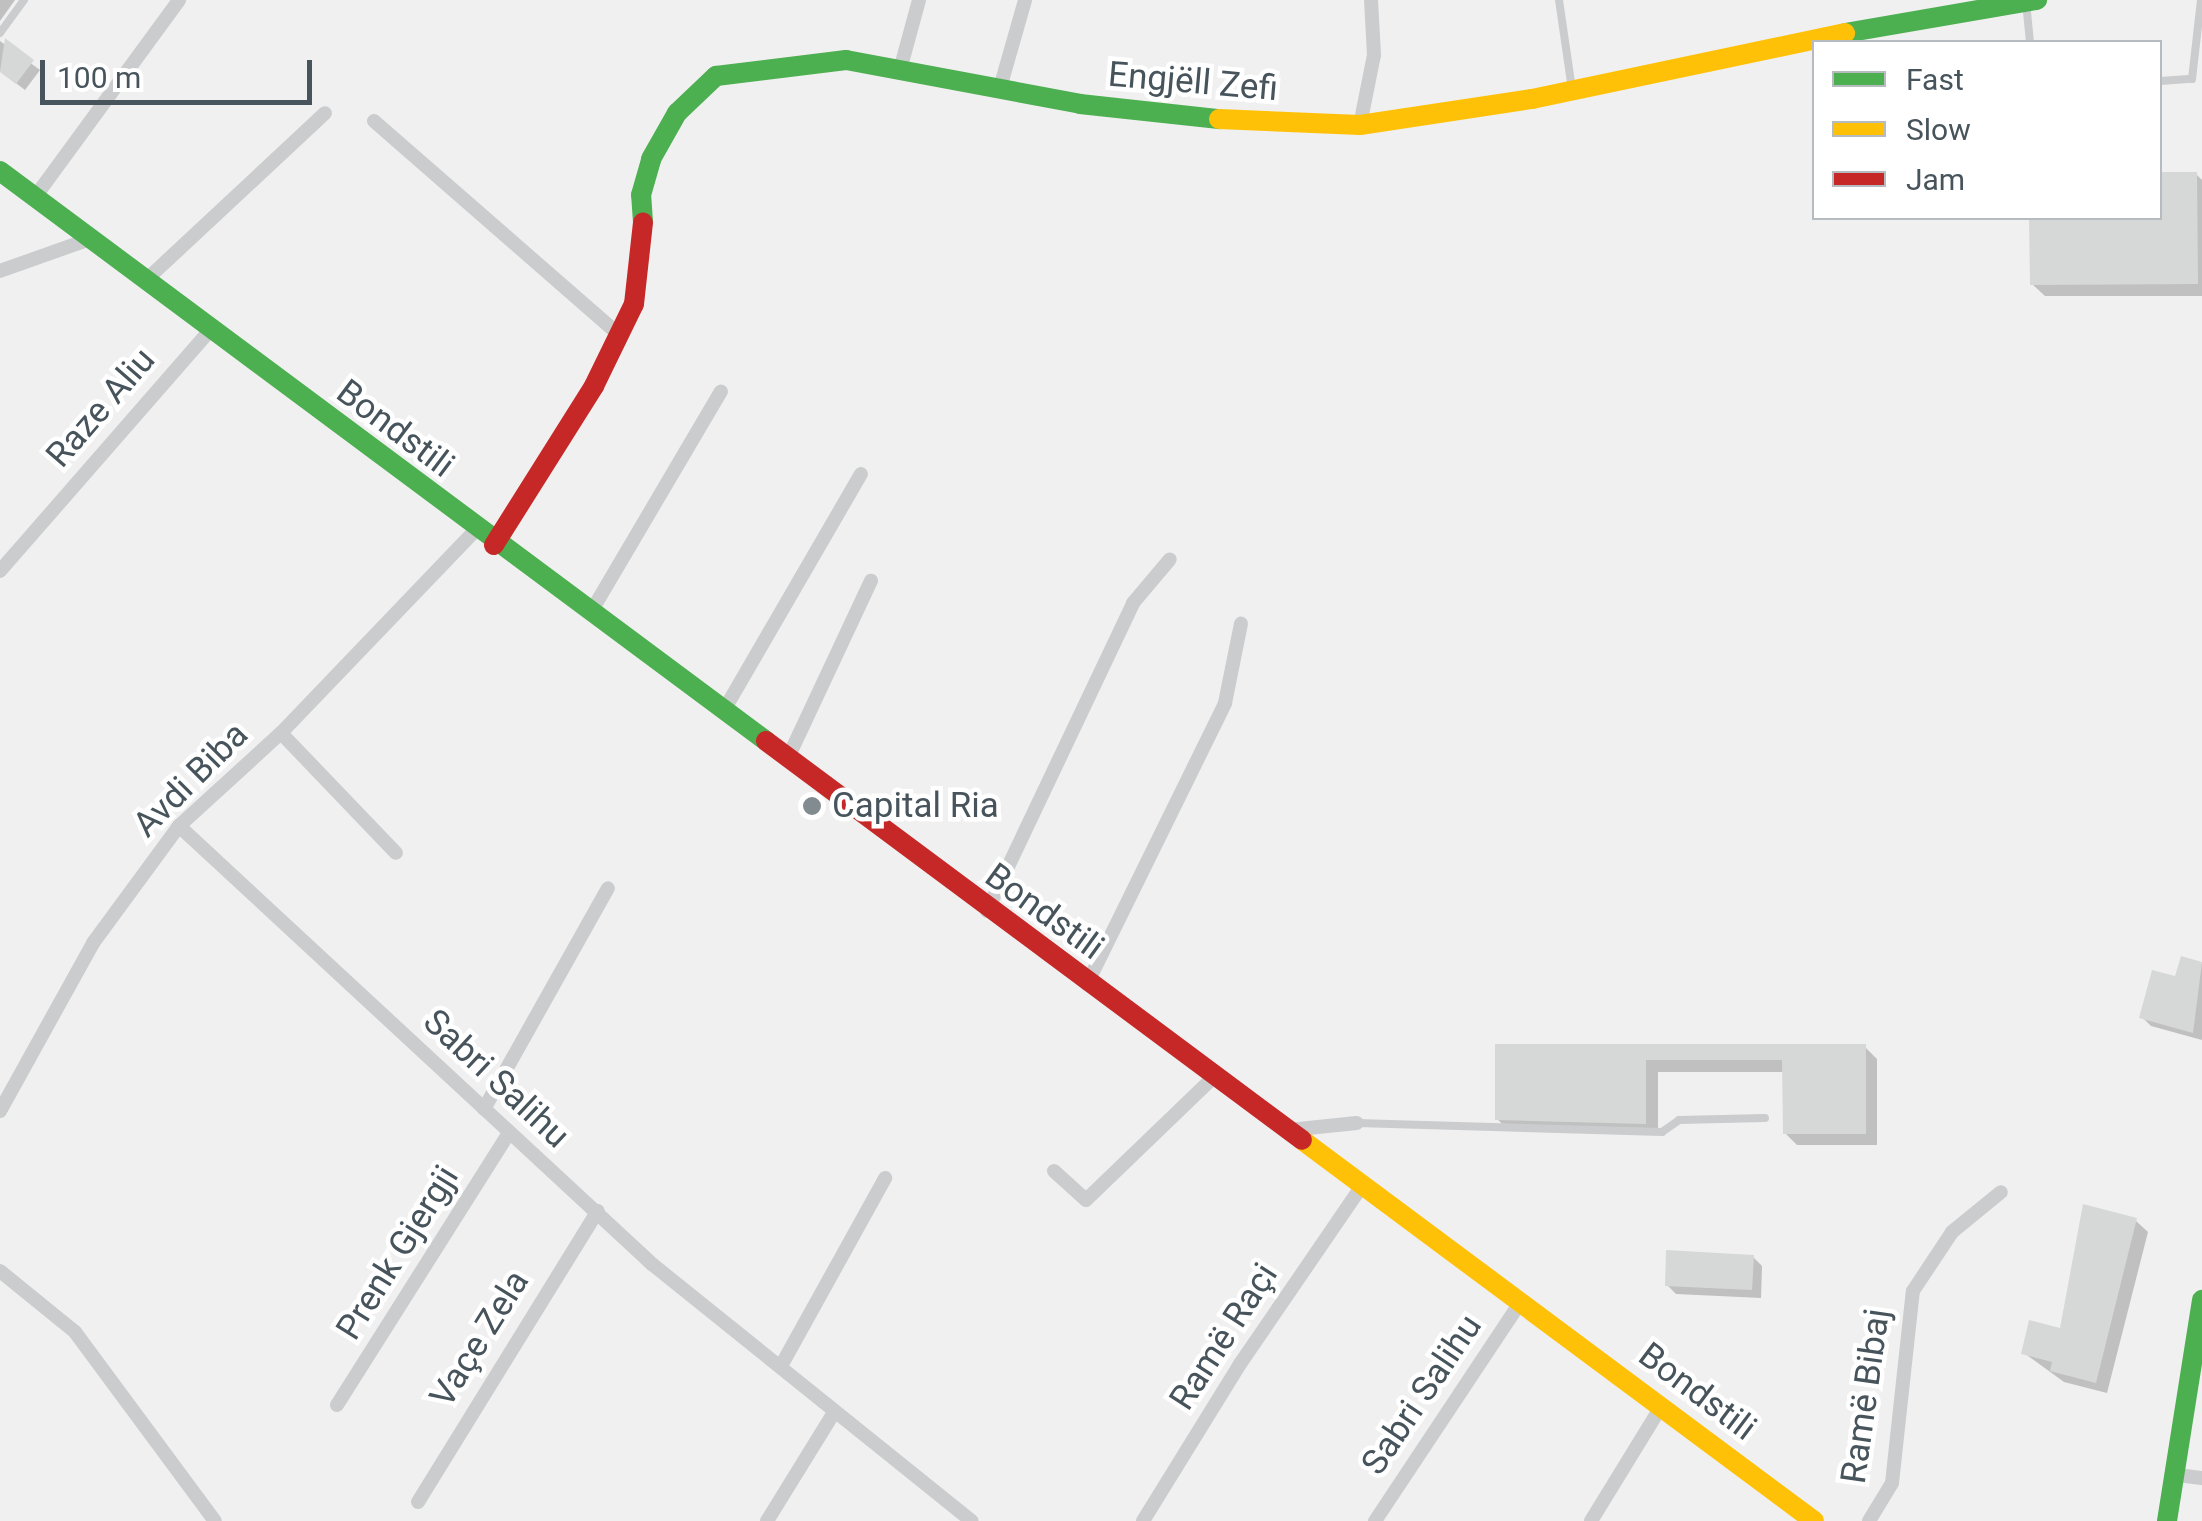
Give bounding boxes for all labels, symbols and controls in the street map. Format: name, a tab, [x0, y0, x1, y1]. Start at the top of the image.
scale bar	[45, 40, 318, 102]
legend	[1812, 40, 2162, 220]
street label: Engjëll Zefi	[1106, 54, 1280, 110]
text: 100 m	[57, 60, 141, 95]
text: Fast	[1906, 62, 1964, 97]
text: Slow	[1906, 112, 1971, 147]
text: Jam	[1906, 162, 1965, 197]
street label: Raze Aliu	[38, 340, 164, 476]
street label: Bondstili	[328, 371, 462, 487]
street label: Avdi Biba	[125, 714, 257, 846]
place label: Capital Ria	[832, 785, 999, 827]
marker: Capital Ria	[801, 795, 823, 817]
street label: Bondstili	[977, 855, 1111, 969]
street label: Sabri Salihu	[414, 1001, 578, 1157]
street label: Prenk Gjergji	[328, 1158, 468, 1348]
street label: Ramë Raçi	[1161, 1256, 1287, 1418]
street label: Vaçe Zela	[422, 1263, 538, 1415]
street label: Ramë Bibaj	[1833, 1306, 1899, 1486]
street label: Sabri Salihu	[1353, 1307, 1491, 1483]
street label: Bondstili	[1630, 1334, 1764, 1450]

